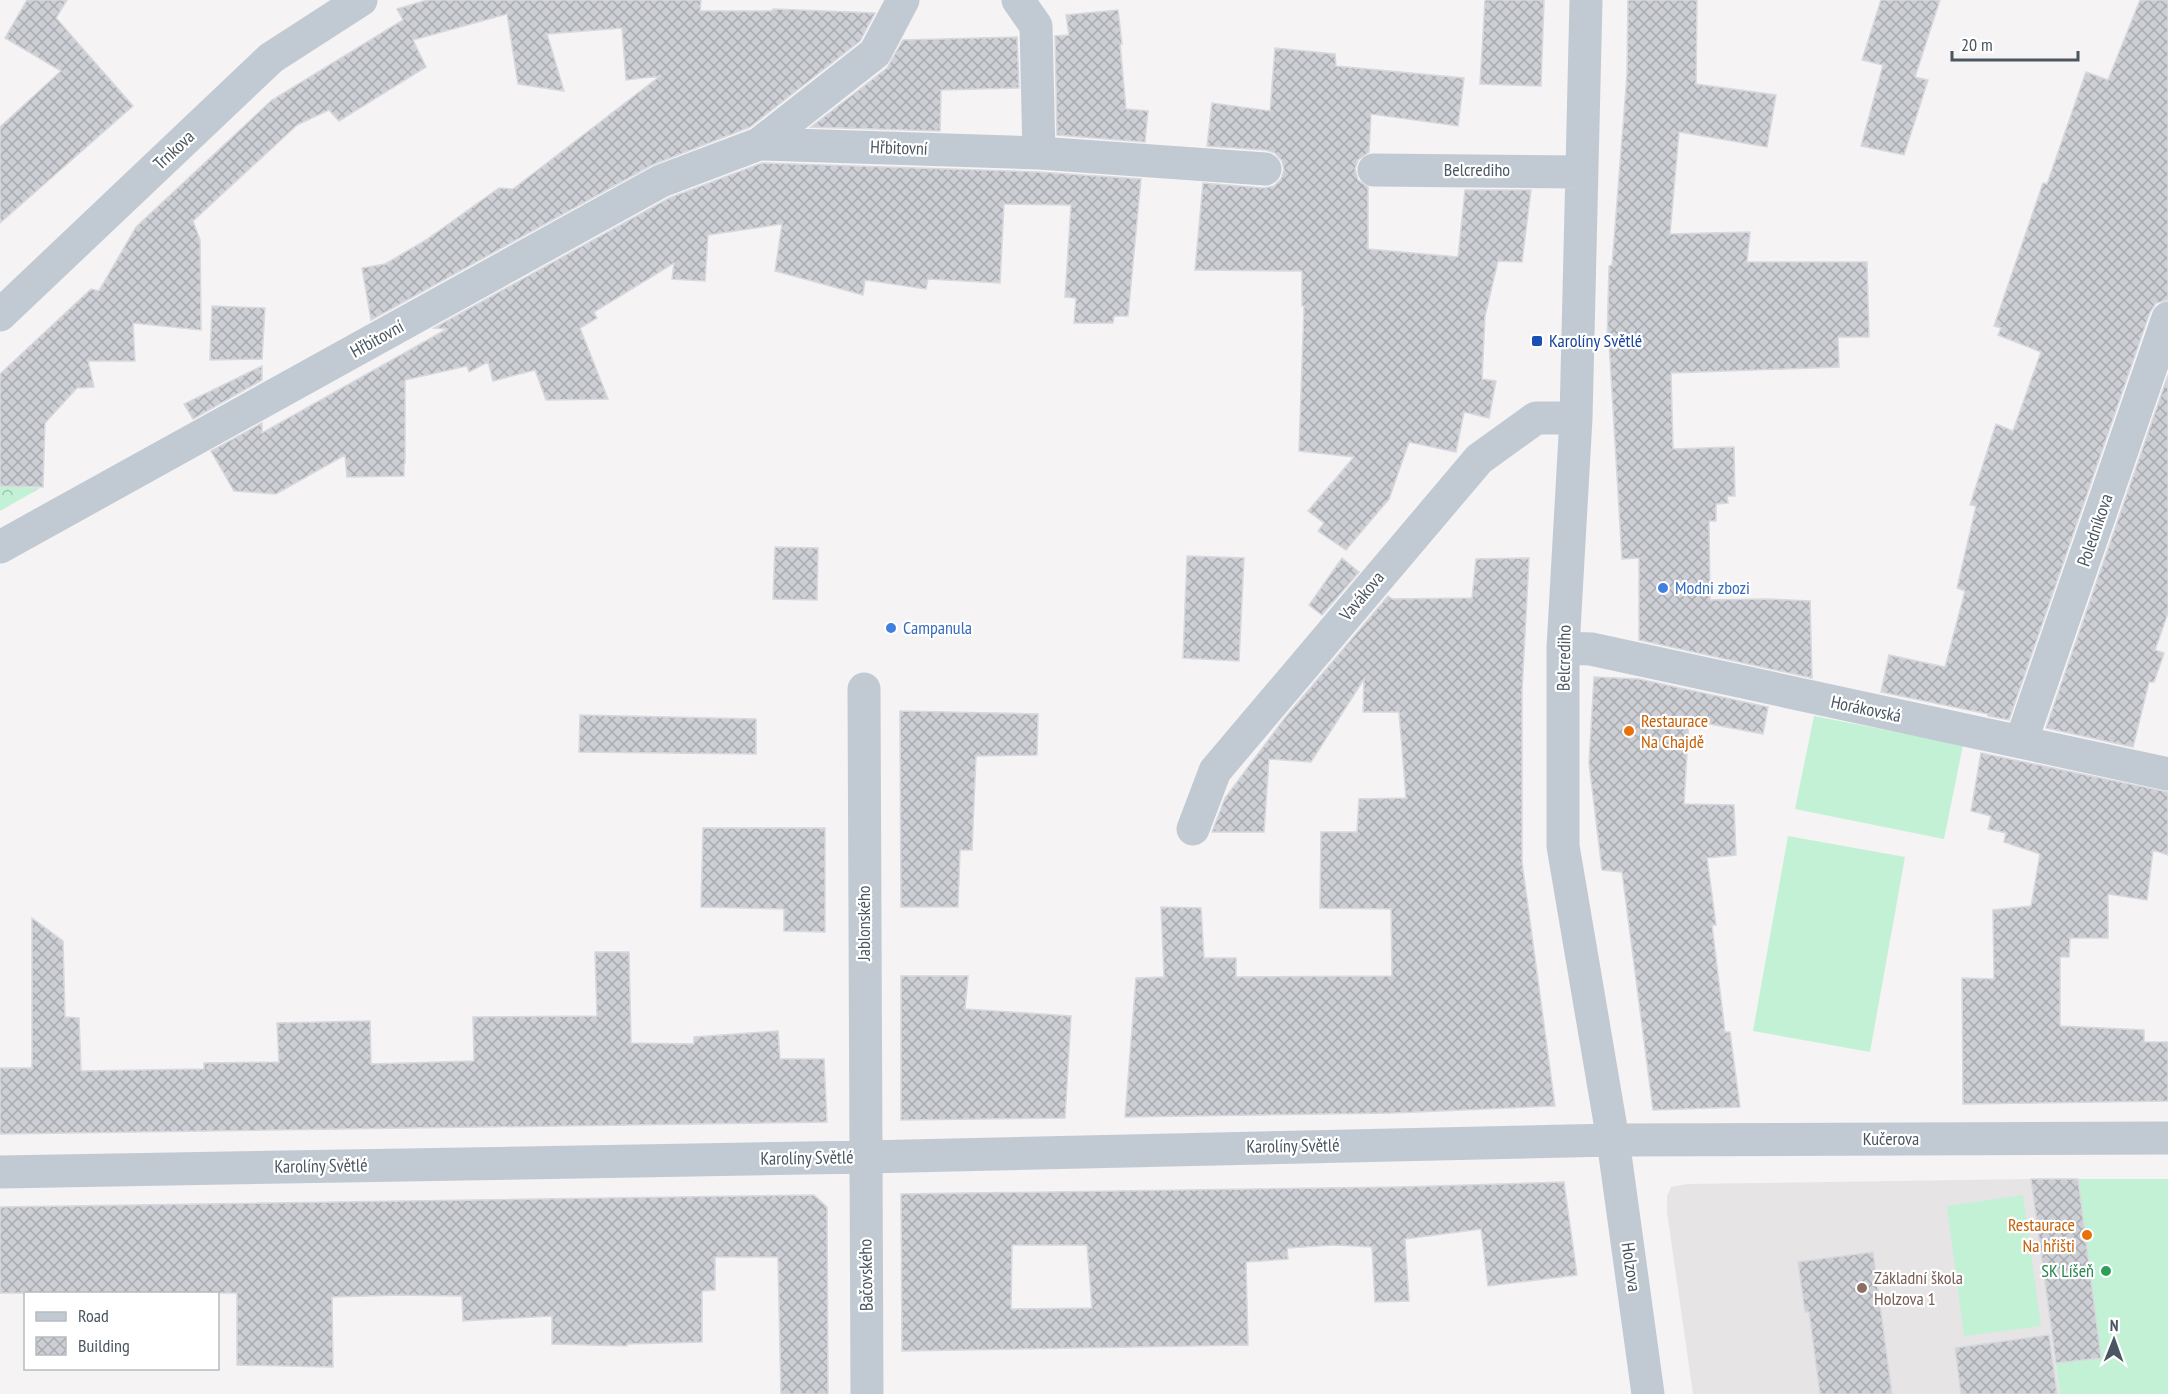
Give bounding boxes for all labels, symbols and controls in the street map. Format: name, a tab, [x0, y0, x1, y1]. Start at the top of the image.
scale bar	[1952, 24, 2078, 62]
text: 20 m	[1961, 33, 1993, 56]
street label: Trnkova	[148, 125, 199, 174]
street label: Hřbitovní	[870, 135, 928, 160]
street label: Belcrediho	[1444, 158, 1510, 181]
street label: Hřbitovní	[346, 315, 408, 363]
place label: Karolíny Světlé	[1549, 329, 1642, 352]
marker: Karolíny Světlé	[1530, 334, 1544, 348]
street label: Poledníkova	[2071, 491, 2118, 569]
street label: Vavákova	[1334, 566, 1389, 626]
place label: Modni zbozi	[1675, 576, 1750, 599]
marker: Modni zbozi	[1656, 581, 1670, 595]
place label: Campanula	[903, 616, 972, 639]
marker: Campanula	[884, 621, 898, 635]
street label: Belcrediho	[1551, 624, 1576, 691]
street label: Horákovská	[1829, 690, 1903, 727]
place label: Restaurace Na Chajdě	[1641, 709, 1708, 753]
marker: Restaurace Na Chajdě	[1622, 724, 1636, 738]
street label: Jablonského	[852, 885, 875, 962]
street label: Kučerova	[1863, 1127, 1919, 1150]
street label: Karolíny Světlé	[1246, 1133, 1340, 1158]
street label: Karolíny Světlé	[760, 1145, 854, 1170]
street label: Karolíny Světlé	[274, 1153, 368, 1178]
place label: Restaurace Na hřišti	[2008, 1213, 2075, 1257]
marker: Restaurace Na hřišti	[2080, 1228, 2094, 1242]
street label: Bačovského	[853, 1238, 878, 1311]
street label: Holzova	[1617, 1241, 1646, 1293]
place label: SK Líšeň	[2041, 1259, 2094, 1282]
marker: SK Líšeň	[2099, 1264, 2113, 1278]
place label: Základní škola Holzova 1	[1874, 1266, 1963, 1310]
marker: Základní škola Holzova 1	[1855, 1281, 1869, 1295]
legend	[24, 1292, 219, 1370]
text: Road	[78, 1304, 109, 1327]
north arrow	[2084, 1310, 2144, 1370]
text: N	[2110, 1315, 2119, 1335]
text: Building	[78, 1334, 130, 1357]

